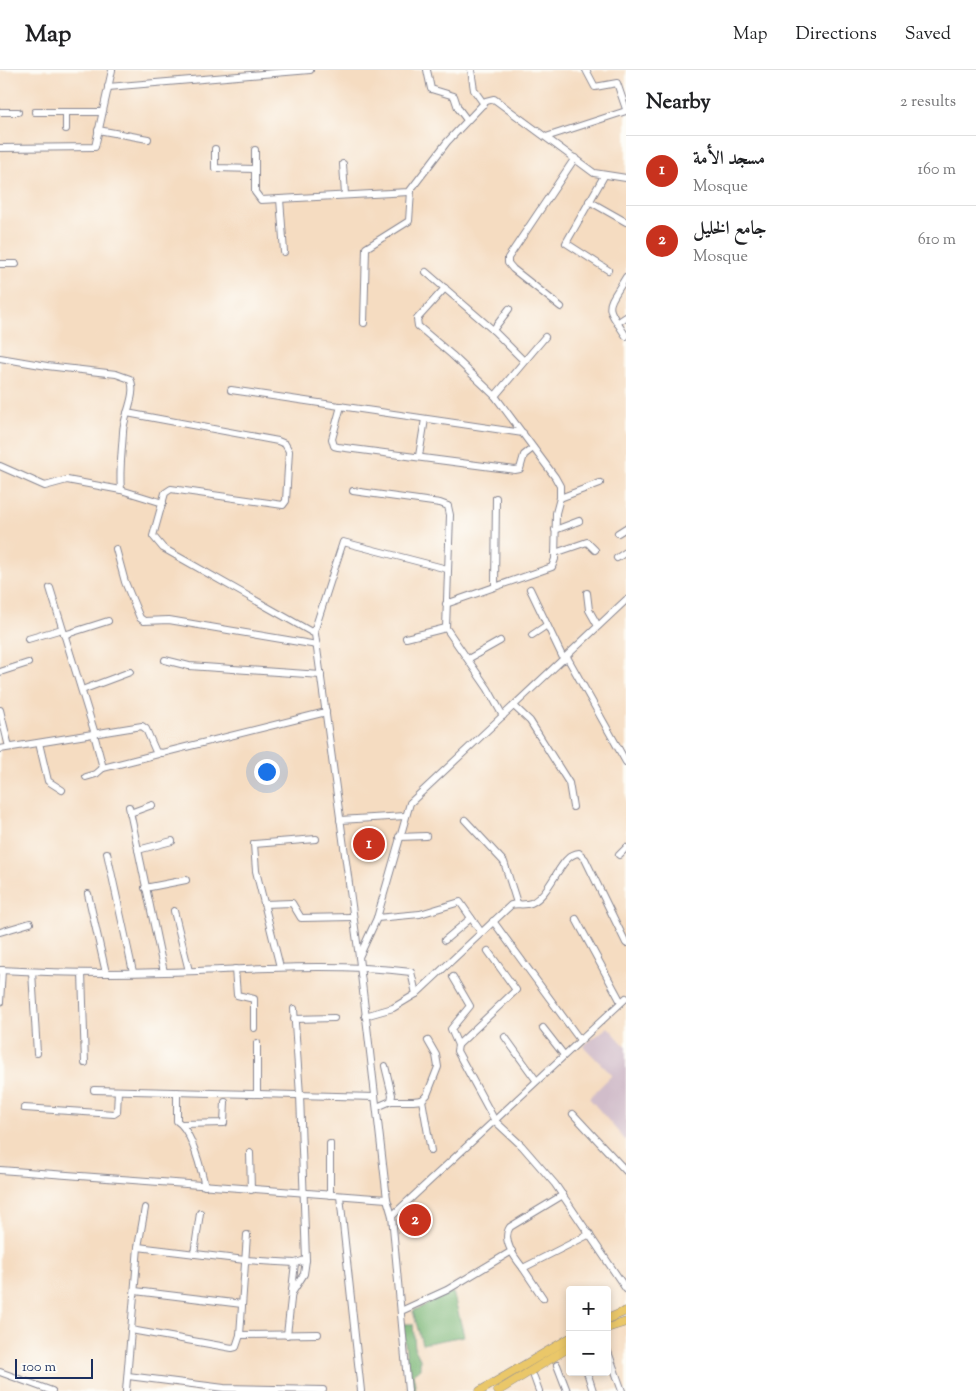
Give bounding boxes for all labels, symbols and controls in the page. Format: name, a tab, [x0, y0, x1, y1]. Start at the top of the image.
text: Map	[25, 18, 71, 52]
text: Map	[733, 22, 768, 48]
text: Directions	[796, 22, 877, 48]
text: Saved	[905, 22, 951, 48]
text: Nearby	[646, 88, 711, 118]
text: 2 results	[900, 91, 956, 114]
text: مسجد الأمة	[693, 146, 765, 173]
text: 1	[659, 159, 665, 182]
text: 160 m	[918, 159, 956, 182]
text: Mosque	[693, 176, 748, 199]
text: جامع الخليل	[693, 216, 766, 243]
text: 2	[658, 229, 666, 252]
text: 610 m	[918, 229, 956, 252]
text: Mosque	[693, 246, 748, 269]
your location	[254, 759, 280, 785]
pin: 1	[353, 825, 385, 863]
pin: 2	[399, 1201, 431, 1239]
map controls	[566, 1286, 611, 1376]
button: +	[566, 1286, 611, 1331]
button: −	[566, 1331, 611, 1376]
scale bar	[15, 1356, 92, 1379]
text: 100 m	[22, 1358, 56, 1378]

